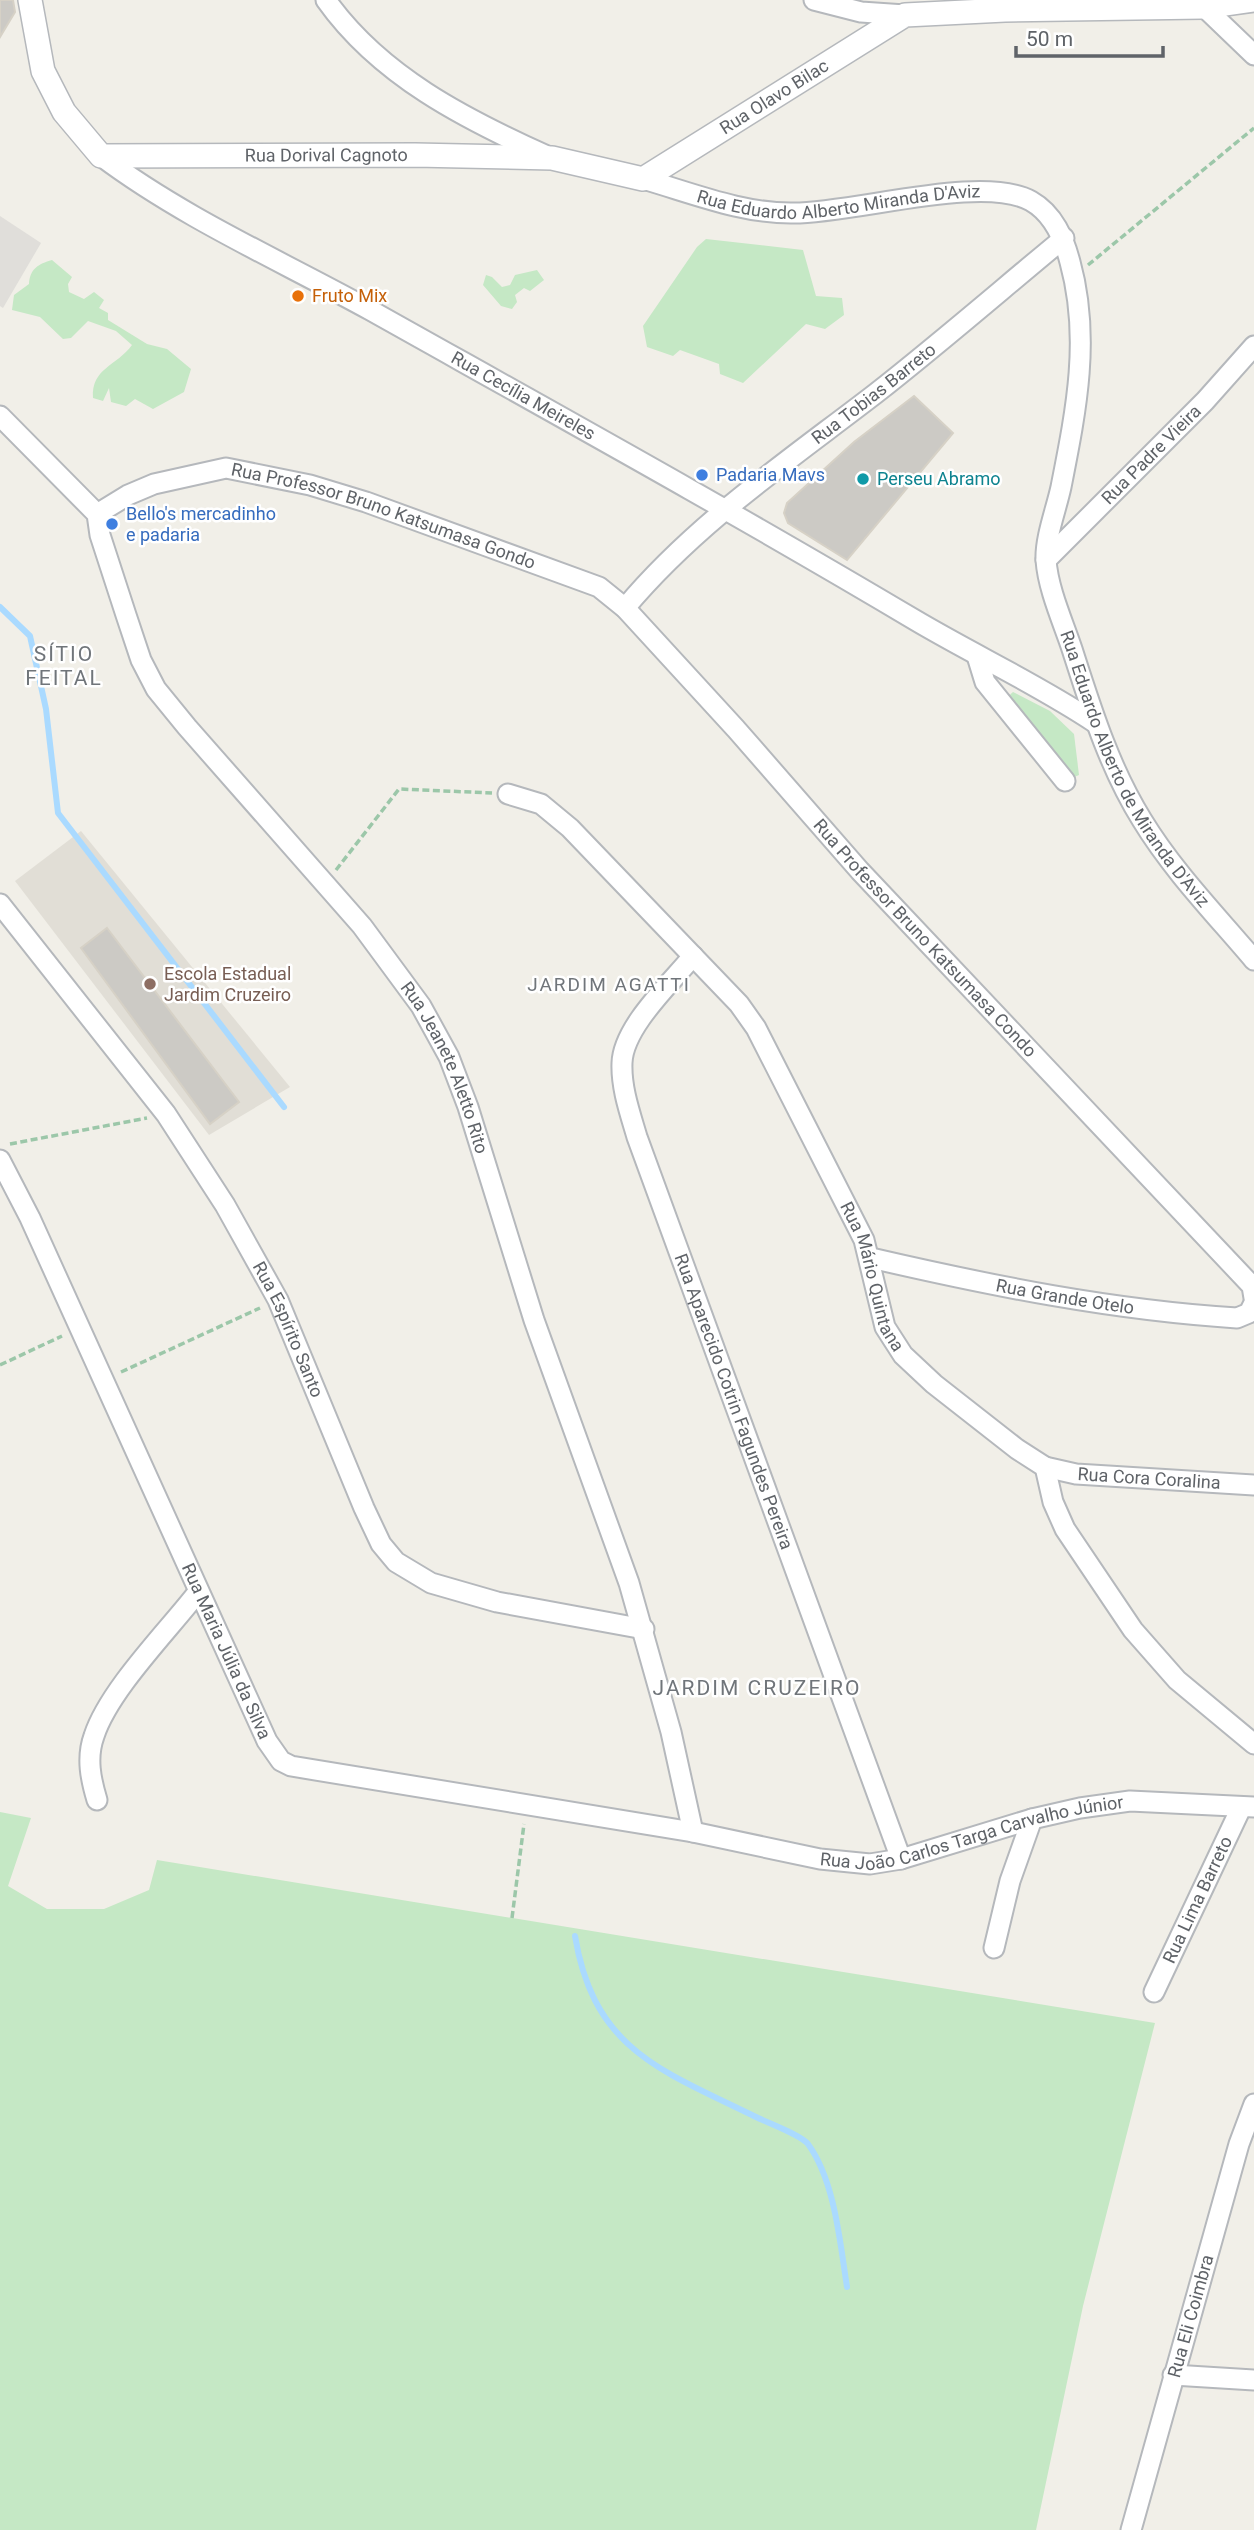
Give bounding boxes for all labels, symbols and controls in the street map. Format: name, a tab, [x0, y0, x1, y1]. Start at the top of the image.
scale bar	[1016, 14, 1163, 58]
text: 50 m	[1026, 27, 1073, 51]
street label: Rua Olavo Bilac	[716, 55, 832, 138]
street label: Rua Dorival Cagnoto	[245, 144, 408, 166]
street label: Rua Eduardo Alberto Miranda D'Aviz	[695, 180, 981, 223]
place label: Fruto Mix	[312, 285, 387, 306]
marker: Fruto Mix	[290, 288, 306, 304]
street label: Rua Tobias Barreto	[807, 338, 940, 448]
street label: Rua Cecília Meireles	[448, 347, 599, 444]
street label: Rua Padre Vieira	[1097, 400, 1205, 508]
street label: Rua Professor Bruno Katsumasa Gondo	[229, 458, 538, 573]
place label: Padaria Mavs	[716, 464, 825, 485]
marker: Padaria Mavs	[694, 467, 710, 483]
place label: Perseu Abramo	[877, 468, 1001, 489]
marker: Perseu Abramo	[855, 471, 871, 487]
place label: Bello's mercadinho e padaria	[126, 503, 276, 545]
marker: Bello's mercadinho e padaria	[104, 516, 120, 532]
street label: Rua Eduardo Alberto de Miranda D'Aviz	[1056, 628, 1214, 911]
district label: SÍTIO FEITAL	[25, 642, 103, 690]
street label: Rua Professor Bruno Katsumasa Condo	[809, 814, 1041, 1061]
place label: Escola Estadual Jardim Cruzeiro	[164, 963, 291, 1005]
district label: JARDIM AGATTI	[527, 973, 691, 996]
marker: Escola Estadual Jardim Cruzeiro	[142, 976, 158, 992]
street label: Rua Jeanete Aletto Rito	[397, 977, 493, 1156]
street label: Rua Mário Quintana	[836, 1198, 909, 1355]
street label: Rua Aparecido Cotrin Fagundes Pereira	[671, 1251, 798, 1552]
street label: Rua Espírito Santo	[249, 1258, 328, 1400]
street label: Rua Grande Otelo	[994, 1274, 1135, 1318]
street label: Rua Cora Coralina	[1077, 1463, 1221, 1493]
street label: Rua Maria Júlia da Silva	[178, 1560, 276, 1742]
district label: JARDIM CRUZEIRO	[653, 1676, 861, 1700]
street label: Rua João Carlos Targa Carvalho Júnior	[819, 1791, 1124, 1875]
street label: Rua Lima Barreto	[1158, 1833, 1236, 1966]
street label: Rua Eli Coimbra	[1163, 2252, 1218, 2380]

